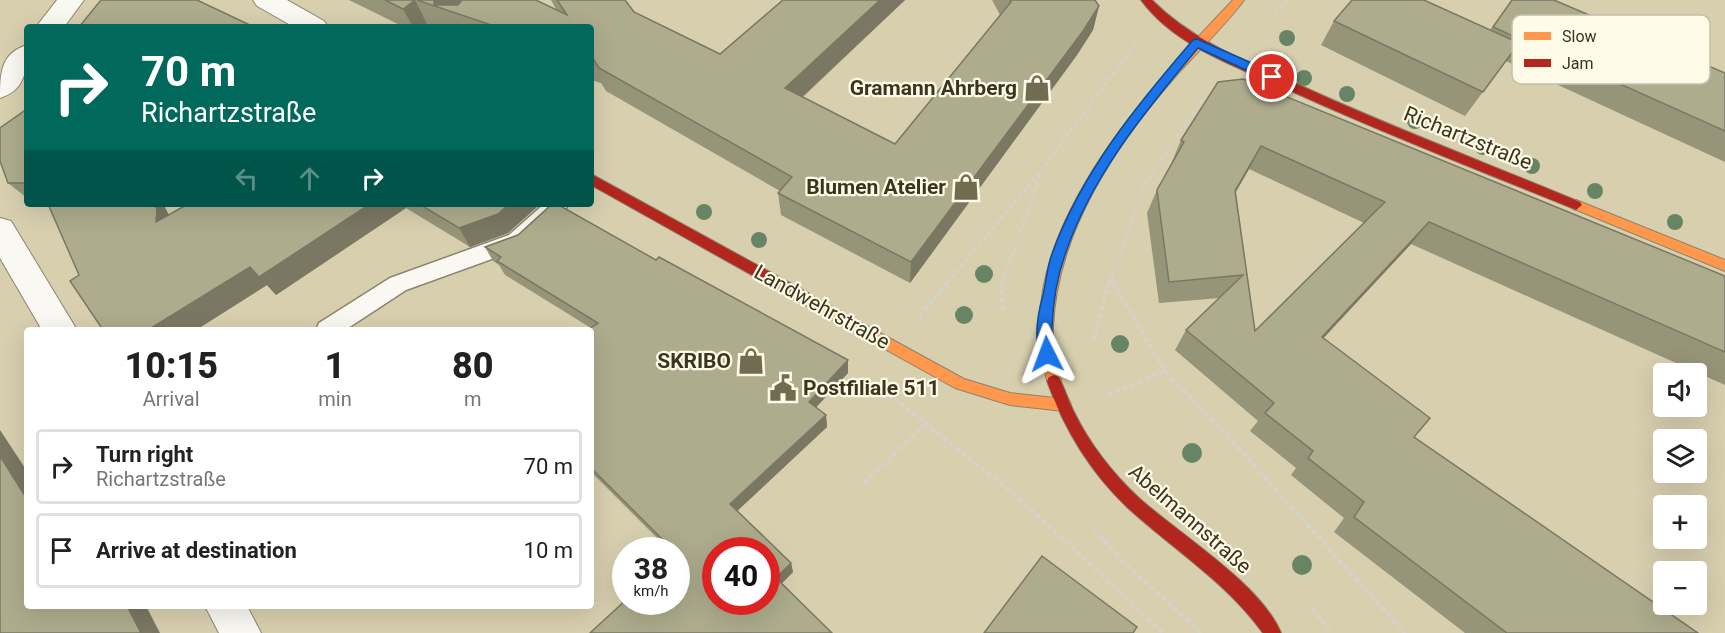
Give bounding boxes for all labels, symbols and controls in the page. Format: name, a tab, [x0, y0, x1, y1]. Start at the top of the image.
legend	[1512, 15, 1710, 84]
text: Slow	[1562, 27, 1597, 46]
text: 70 m	[141, 47, 236, 96]
icon: right	[42, 48, 120, 126]
pin	[1246, 51, 1297, 102]
text: Jam	[1562, 54, 1594, 73]
icon: arrive	[1255, 60, 1288, 93]
shop icon: Gramann Ahrberg	[1022, 73, 1052, 103]
place label: Gramann Ahrberg	[850, 76, 1017, 100]
text: Richartzstraße	[141, 97, 316, 129]
street label: Richartzstraße	[1400, 101, 1536, 175]
icon: left	[230, 162, 263, 195]
icon: ahead	[293, 162, 326, 195]
icon: right	[356, 162, 389, 195]
shop icon: Blumen Atelier	[951, 172, 981, 202]
place label: Blumen Atelier	[806, 175, 946, 199]
street label: Landwehrstraße	[750, 260, 894, 354]
position arrow	[1015, 322, 1079, 386]
text: 10:15	[124, 345, 218, 387]
text: 1	[325, 345, 345, 387]
text: 80	[452, 345, 494, 387]
shop icon: SKRIBO	[736, 346, 766, 376]
place label: SKRIBO	[657, 349, 731, 373]
map controls	[1653, 363, 1707, 615]
button: sound	[1653, 363, 1707, 417]
public building icon: Postfiliale 511	[768, 373, 798, 403]
place label: Postfiliale 511	[803, 376, 940, 400]
text: Arrival	[143, 387, 200, 411]
text: min	[318, 387, 352, 411]
text: m	[464, 387, 482, 411]
button: layers	[1653, 429, 1707, 483]
text: Turn right	[96, 442, 193, 467]
icon: right	[45, 450, 78, 483]
text: 70 m	[524, 454, 573, 479]
street label: Abelmannstraße	[1124, 459, 1256, 579]
text: Richartzstraße	[96, 467, 226, 491]
button: +	[1653, 495, 1707, 549]
icon: arrive	[45, 534, 78, 567]
speed limit sign: 40	[702, 537, 780, 615]
text: Arrive at destination	[96, 538, 297, 563]
text: 10 m	[524, 538, 573, 563]
text: 38	[634, 551, 668, 586]
button: −	[1653, 561, 1707, 615]
text: km/h	[633, 582, 669, 600]

